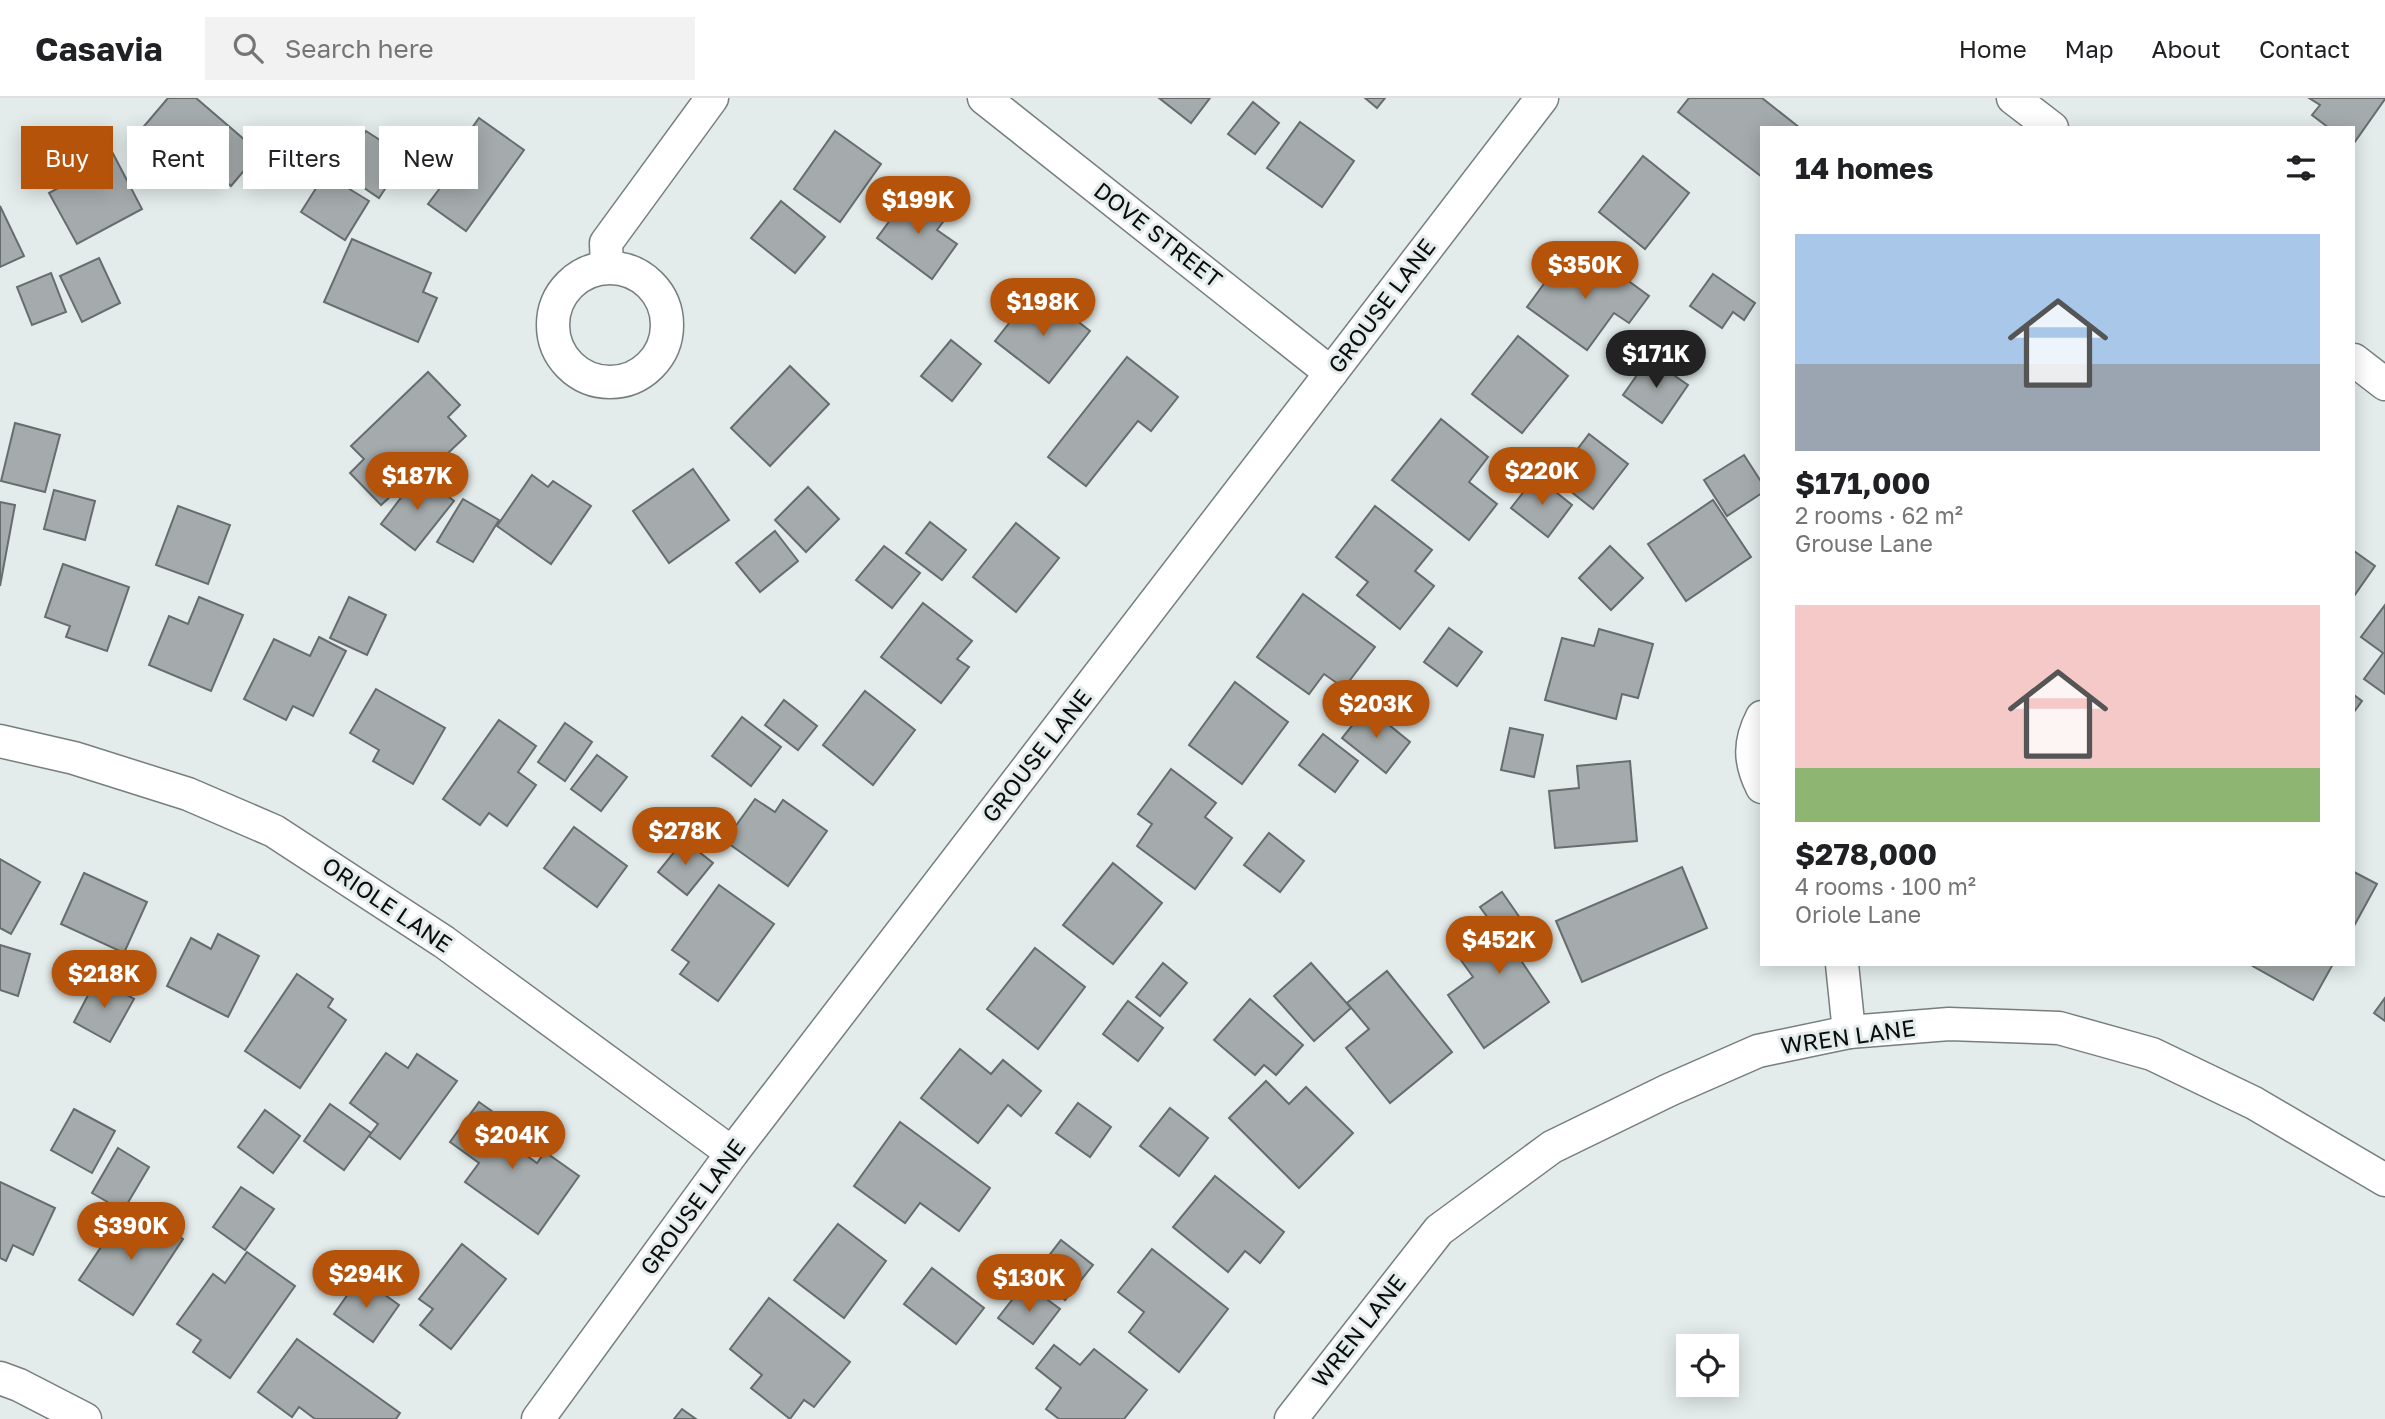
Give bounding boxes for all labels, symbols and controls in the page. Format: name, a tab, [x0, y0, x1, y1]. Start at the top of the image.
search box	[205, 17, 695, 80]
text: Casavia	[35, 29, 163, 68]
icon: search	[229, 29, 267, 67]
text: Search here	[285, 33, 434, 64]
text: Home	[1959, 34, 2027, 63]
text: Map	[2065, 34, 2114, 63]
text: About	[2152, 34, 2221, 63]
text: Contact	[2259, 34, 2350, 63]
chip: Buy	[21, 126, 113, 189]
chip: Rent	[127, 126, 229, 189]
chip: Filters	[243, 126, 365, 189]
chip: New	[379, 126, 478, 189]
icon: filters	[2282, 149, 2320, 187]
text: 14 homes	[1795, 150, 1934, 186]
pin: $199K	[869, 176, 967, 236]
street label: DOVE STREET	[1089, 176, 1228, 293]
text: $199K	[881, 185, 955, 213]
street label: GROUSE LANE	[1322, 233, 1441, 378]
pin: $350K	[1536, 242, 1634, 301]
text: $350K	[1547, 250, 1623, 278]
pin: $198K	[994, 278, 1092, 338]
icon: home	[1995, 280, 2121, 406]
text: $198K	[1006, 287, 1080, 315]
pin: $171K	[1607, 330, 1705, 390]
text: $171K	[1622, 339, 1690, 367]
pin: $220K	[1493, 448, 1591, 507]
pin: $187K	[368, 452, 466, 512]
text: $220K	[1504, 456, 1580, 484]
text: $187K	[381, 461, 453, 489]
text: $171,000	[1795, 465, 1930, 501]
text: 2 rooms · 62 m²	[1795, 501, 1963, 529]
text: Grouse Lane	[1795, 529, 1933, 557]
icon: home	[1995, 651, 2121, 777]
pin: $203K	[1327, 680, 1425, 740]
street label: GROUSE LANE	[976, 683, 1097, 827]
text: $203K	[1338, 689, 1414, 717]
pin: $278K	[636, 808, 734, 867]
text: $278K	[648, 816, 722, 844]
text: $278,000	[1795, 836, 1937, 872]
street label: ORIOLE LANE	[317, 850, 458, 958]
text: 4 rooms · 100 m²	[1795, 872, 1976, 900]
text: Oriole Lane	[1795, 900, 1921, 928]
pin: $452K	[1450, 916, 1548, 976]
text: $452K	[1462, 925, 1536, 953]
pin: $218K	[55, 950, 153, 1010]
text: $218K	[68, 959, 140, 987]
street label: WREN LANE	[1779, 1013, 1917, 1059]
pin: $204K	[463, 1112, 561, 1171]
text: $204K	[474, 1120, 550, 1148]
street label: GROUSE LANE	[634, 1133, 751, 1280]
pin: $390K	[82, 1202, 180, 1262]
text: $390K	[93, 1211, 169, 1239]
pin: $294K	[317, 1250, 415, 1310]
pin: $130K	[980, 1254, 1078, 1314]
text: $294K	[328, 1259, 404, 1287]
text: $130K	[993, 1263, 1065, 1291]
street label: WREN LANE	[1305, 1268, 1411, 1392]
map controls	[1676, 1334, 1739, 1397]
button: locate	[1676, 1334, 1739, 1397]

